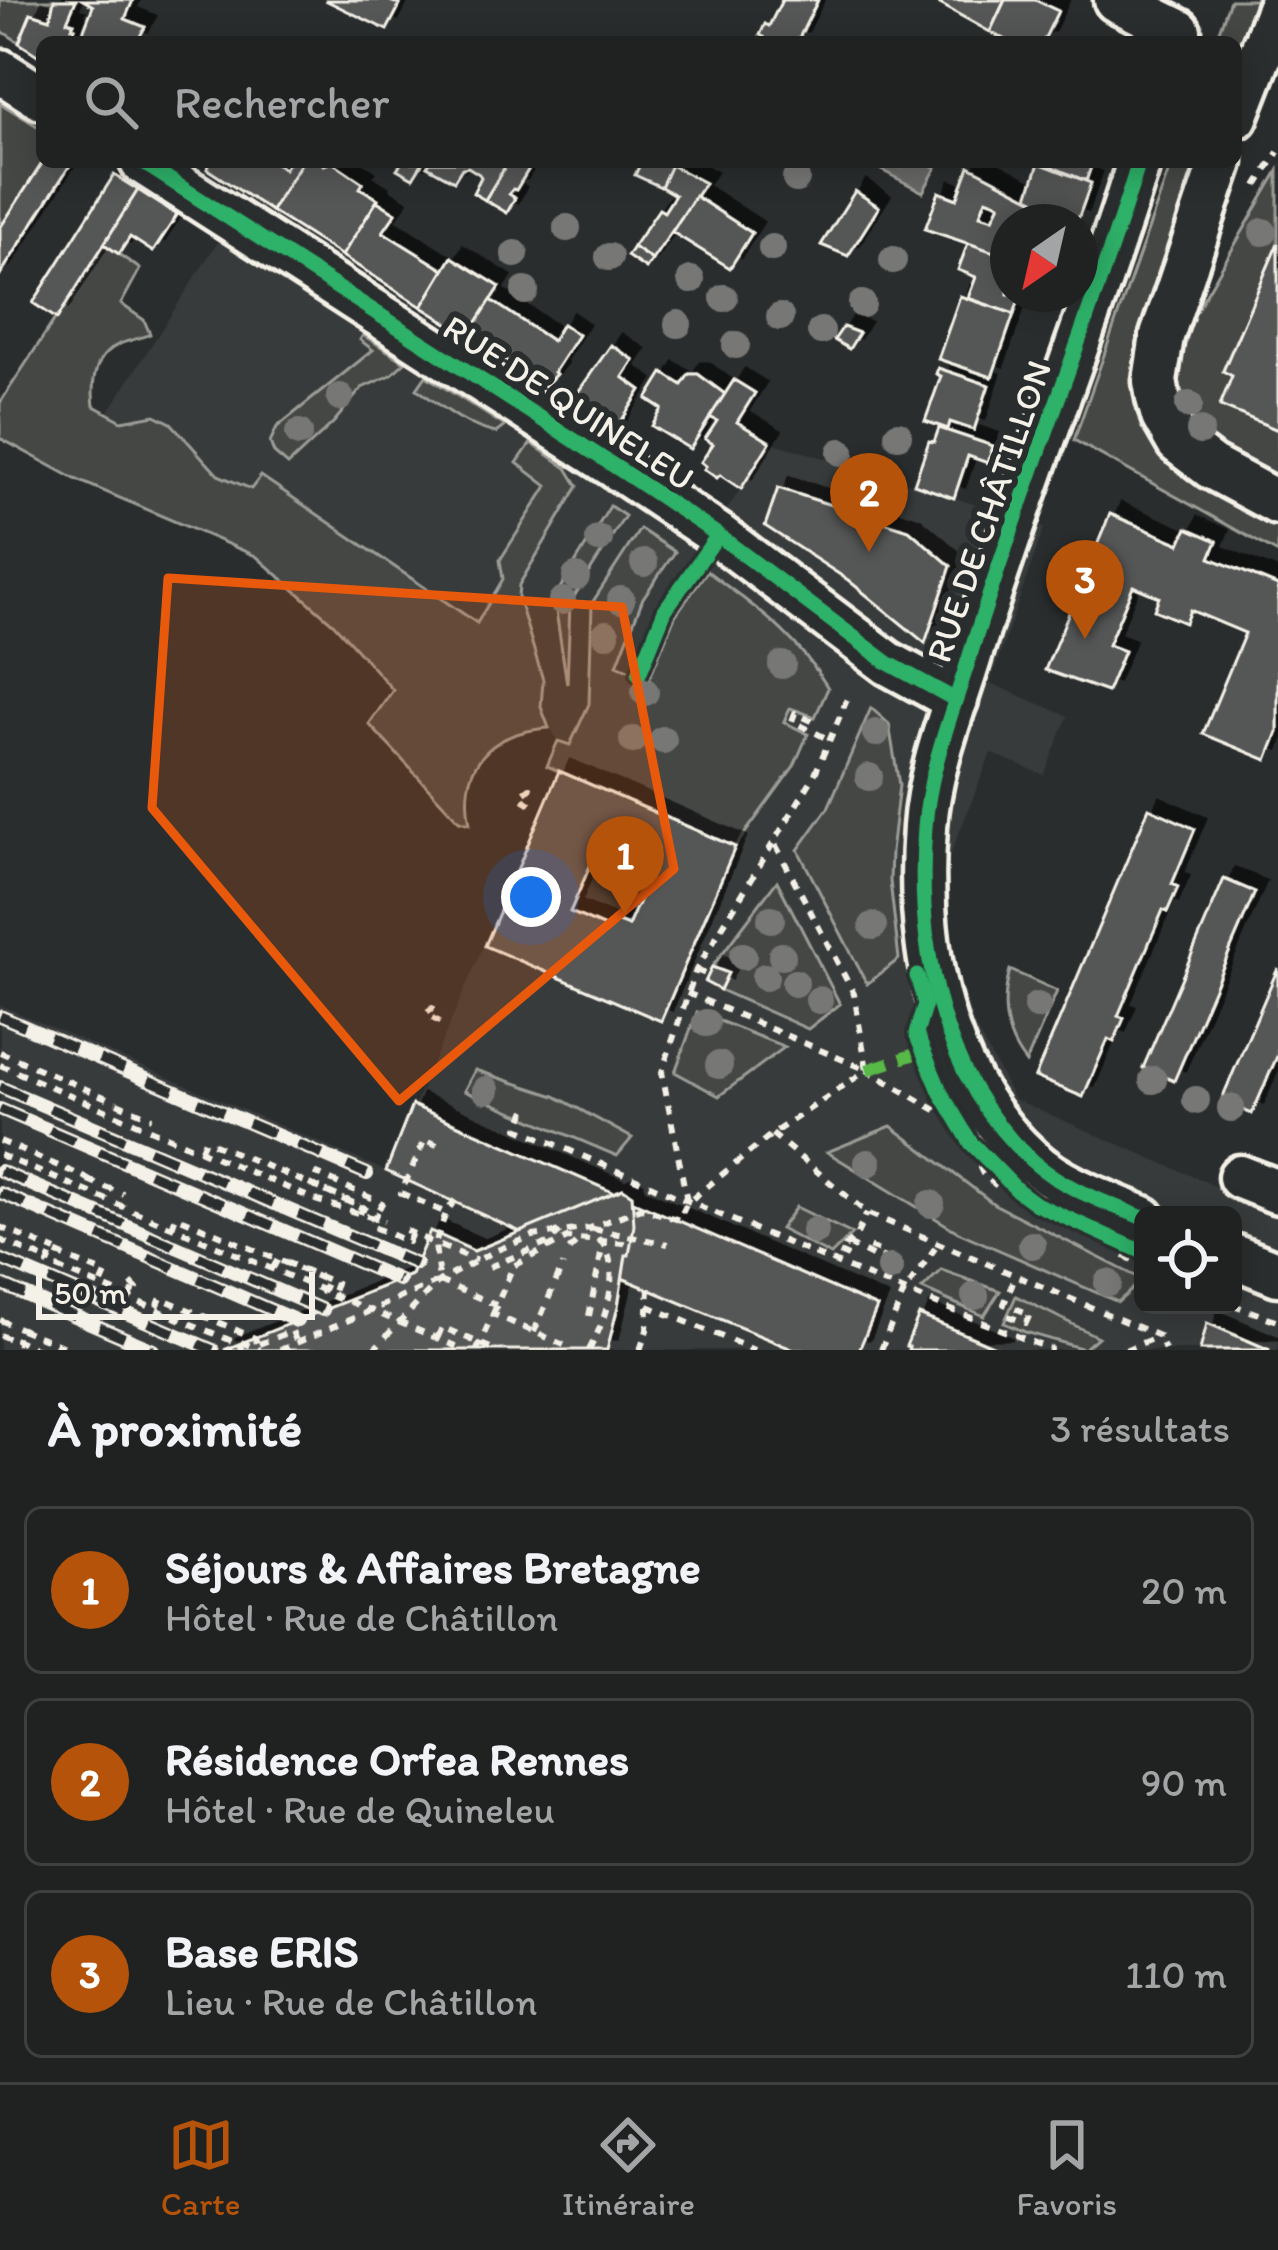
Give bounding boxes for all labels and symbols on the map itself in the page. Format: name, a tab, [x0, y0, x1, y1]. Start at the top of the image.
north arrow	[990, 204, 1098, 312]
street label: RUE DE QUINELEU	[435, 305, 702, 499]
street label: RUE DE CHÂTILLON	[917, 355, 1060, 668]
pin: 2	[830, 453, 908, 552]
pin: 3	[1046, 540, 1124, 639]
pin: 1	[586, 816, 664, 915]
your location	[501, 867, 561, 927]
scale bar	[36, 1266, 315, 1319]

